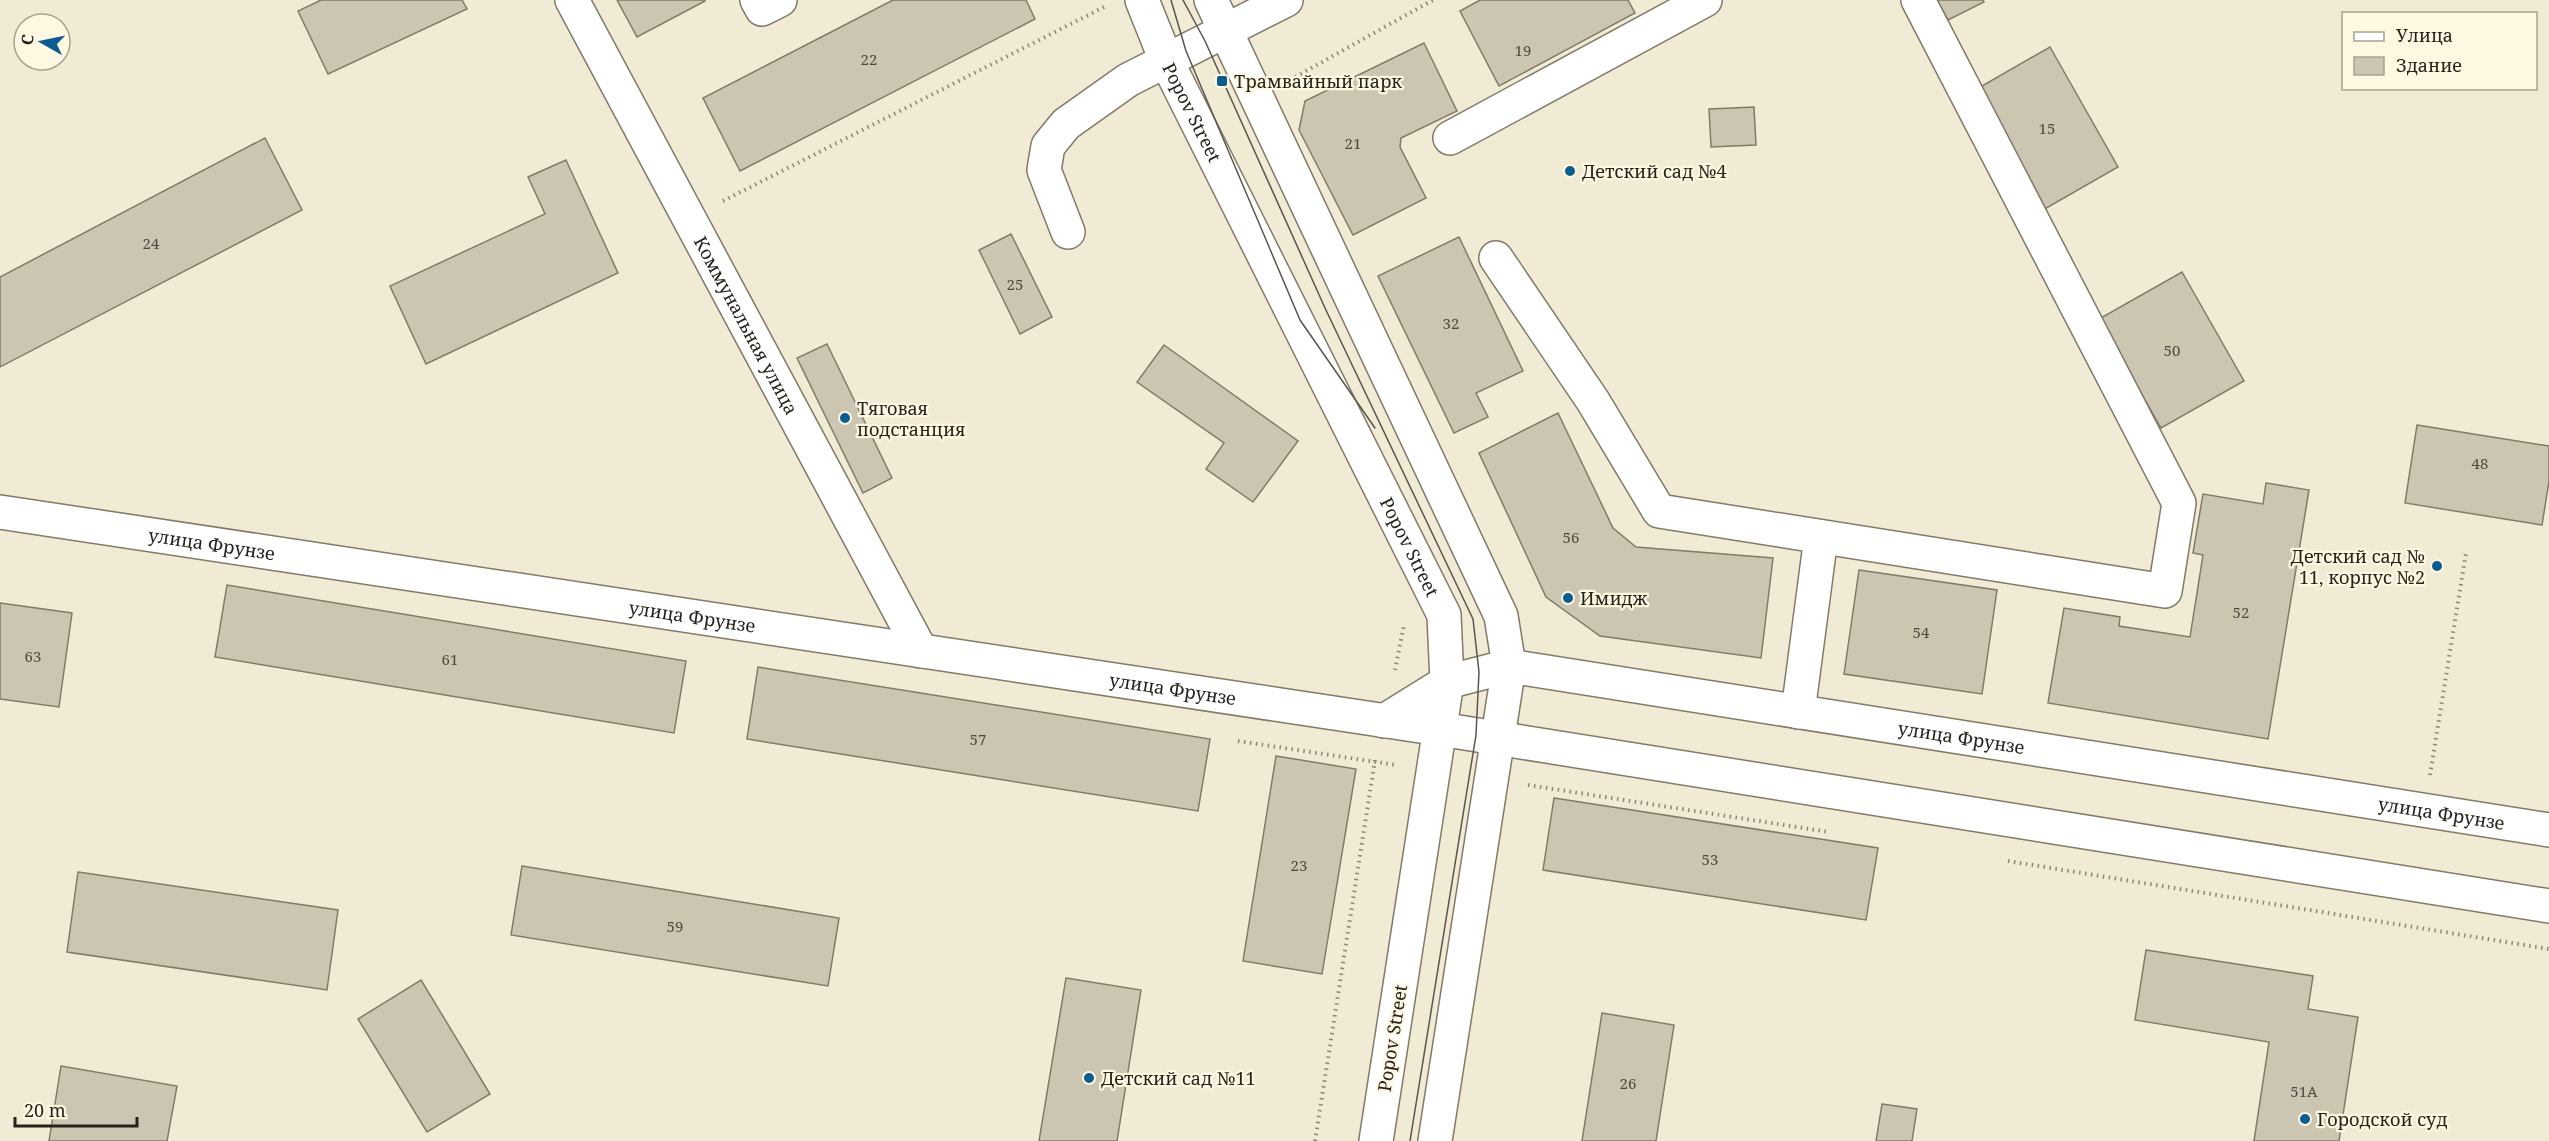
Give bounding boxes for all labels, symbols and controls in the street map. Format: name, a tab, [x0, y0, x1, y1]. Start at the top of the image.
north arrow	[12, 12, 72, 72]
legend	[2342, 12, 2537, 90]
text: Улица	[2396, 23, 2453, 47]
text: С	[15, 33, 39, 47]
house number: 19	[1515, 40, 1531, 60]
house number: 22	[861, 49, 877, 69]
text: Здание	[2396, 53, 2462, 77]
street label: Popov Street	[1157, 58, 1227, 166]
place label: Трамвайный парк	[1234, 69, 1402, 93]
marker: Трамвайный парк	[1215, 74, 1229, 88]
house number: 15	[2039, 118, 2055, 138]
house number: 21	[1345, 133, 1361, 153]
place label: Детский сад №4	[1582, 159, 1726, 183]
marker: Детский сад №4	[1563, 164, 1577, 178]
street label: Коммунальная улица	[689, 232, 804, 419]
house number: 24	[143, 233, 160, 253]
house number: 25	[1007, 274, 1023, 294]
house number: 32	[1443, 313, 1459, 333]
house number: 50	[2164, 340, 2180, 360]
place label: Тяговая подстанция	[857, 396, 965, 441]
marker: Тяговая подстанция	[838, 411, 852, 425]
house number: 48	[2472, 453, 2488, 473]
street label: Popov Street	[1375, 493, 1445, 600]
street label: улица Фрунзе	[147, 523, 277, 565]
house number: 56	[1563, 527, 1579, 547]
place label: Детский сад № 11, корпус №2	[2291, 544, 2425, 589]
marker: Детский сад № 11, корпус №2	[2430, 559, 2444, 573]
place label: Имидж	[1580, 586, 1648, 610]
marker: Имидж	[1561, 591, 1575, 605]
street label: улица Фрунзе	[627, 595, 757, 638]
house number: 52	[2233, 602, 2249, 622]
house number: 54	[1913, 622, 1930, 642]
house number: 63	[25, 646, 41, 666]
house number: 61	[442, 649, 458, 669]
street label: улица Фрунзе	[1108, 667, 1238, 710]
street label: улица Фрунзе	[1896, 716, 2026, 759]
house number: 57	[970, 729, 986, 749]
street label: улица Фрунзе	[2376, 791, 2506, 835]
house number: 53	[1702, 849, 1718, 869]
house number: 23	[1291, 855, 1307, 875]
house number: 59	[667, 916, 683, 936]
street label: Popov Street	[1372, 983, 1412, 1093]
place label: Детский сад №11	[1101, 1066, 1256, 1090]
marker: Детский сад №11	[1082, 1071, 1096, 1085]
house number: 26	[1620, 1073, 1636, 1093]
house number: 51А	[2290, 1081, 2318, 1101]
scale bar	[15, 1090, 136, 1128]
text: 20 m	[24, 1098, 66, 1122]
place label: Городской суд	[2317, 1107, 2447, 1131]
marker: Городской суд	[2298, 1112, 2312, 1126]

